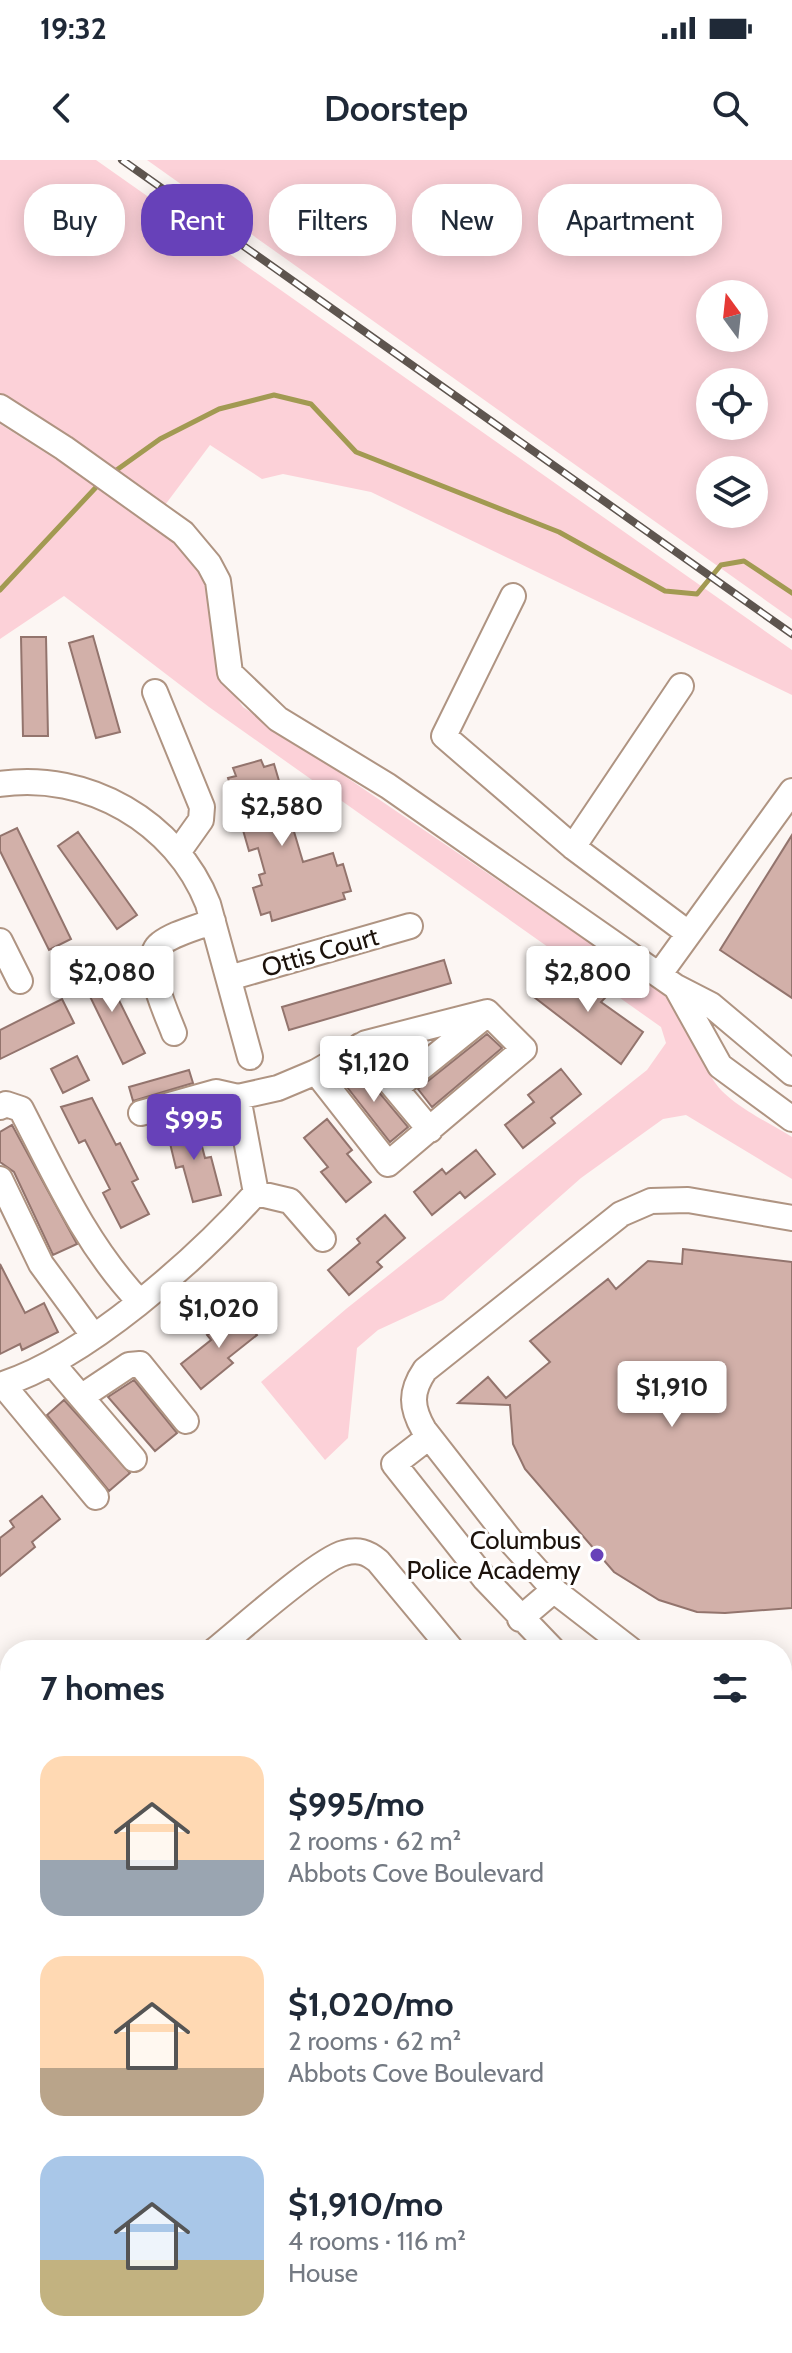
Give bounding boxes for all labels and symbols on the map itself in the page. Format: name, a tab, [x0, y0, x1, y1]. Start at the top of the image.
north arrow	[696, 280, 768, 352]
pin: $2,580	[217, 780, 347, 848]
street label: Ottis Court	[258, 920, 382, 984]
pin: $2,080	[47, 946, 177, 1014]
pin: $2,800	[523, 946, 653, 1014]
pin: $1,120	[309, 1036, 439, 1104]
pin: $995	[147, 1094, 241, 1162]
pin: $1,020	[154, 1282, 284, 1350]
pin: $1,910	[607, 1361, 737, 1429]
place label: Columbus Police Academy	[406, 1524, 581, 1586]
marker: Columbus Police Academy	[588, 1546, 606, 1564]

